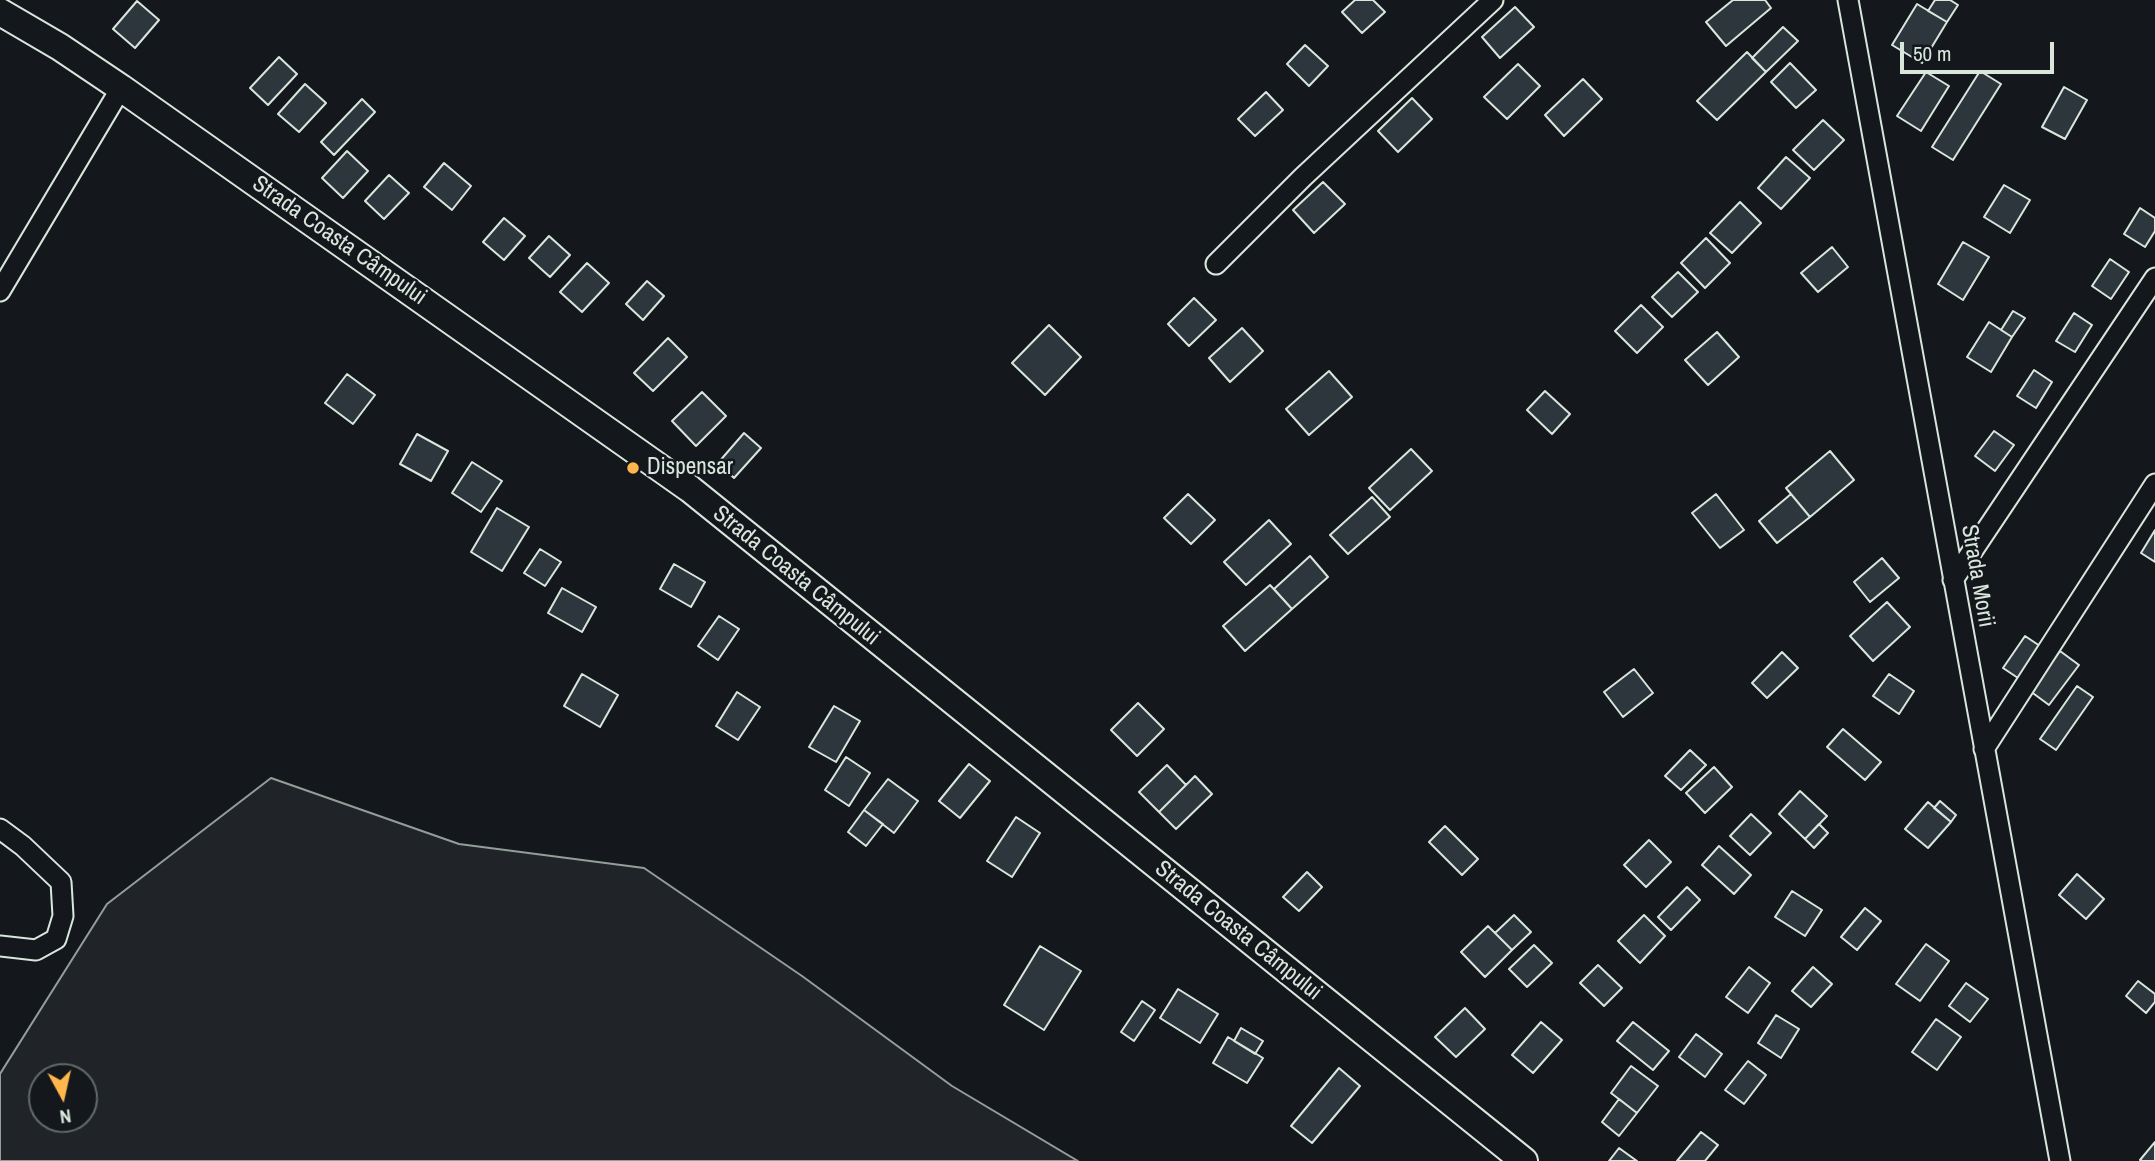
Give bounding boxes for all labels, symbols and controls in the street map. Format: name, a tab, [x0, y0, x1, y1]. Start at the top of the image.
scale bar	[1903, 28, 2057, 72]
text: 50 m	[1913, 39, 1951, 68]
street label: Strada Coasta Câmpului	[247, 170, 431, 312]
place label: Dispensar	[647, 454, 733, 482]
marker: Dispensar	[625, 460, 641, 476]
street label: Strada Coasta Câmpului	[707, 500, 885, 652]
street label: Strada Morii	[1954, 523, 2000, 629]
street label: Strada Coasta Câmpului	[1149, 855, 1327, 1007]
north arrow	[28, 1063, 98, 1133]
text: N	[58, 1103, 73, 1130]

